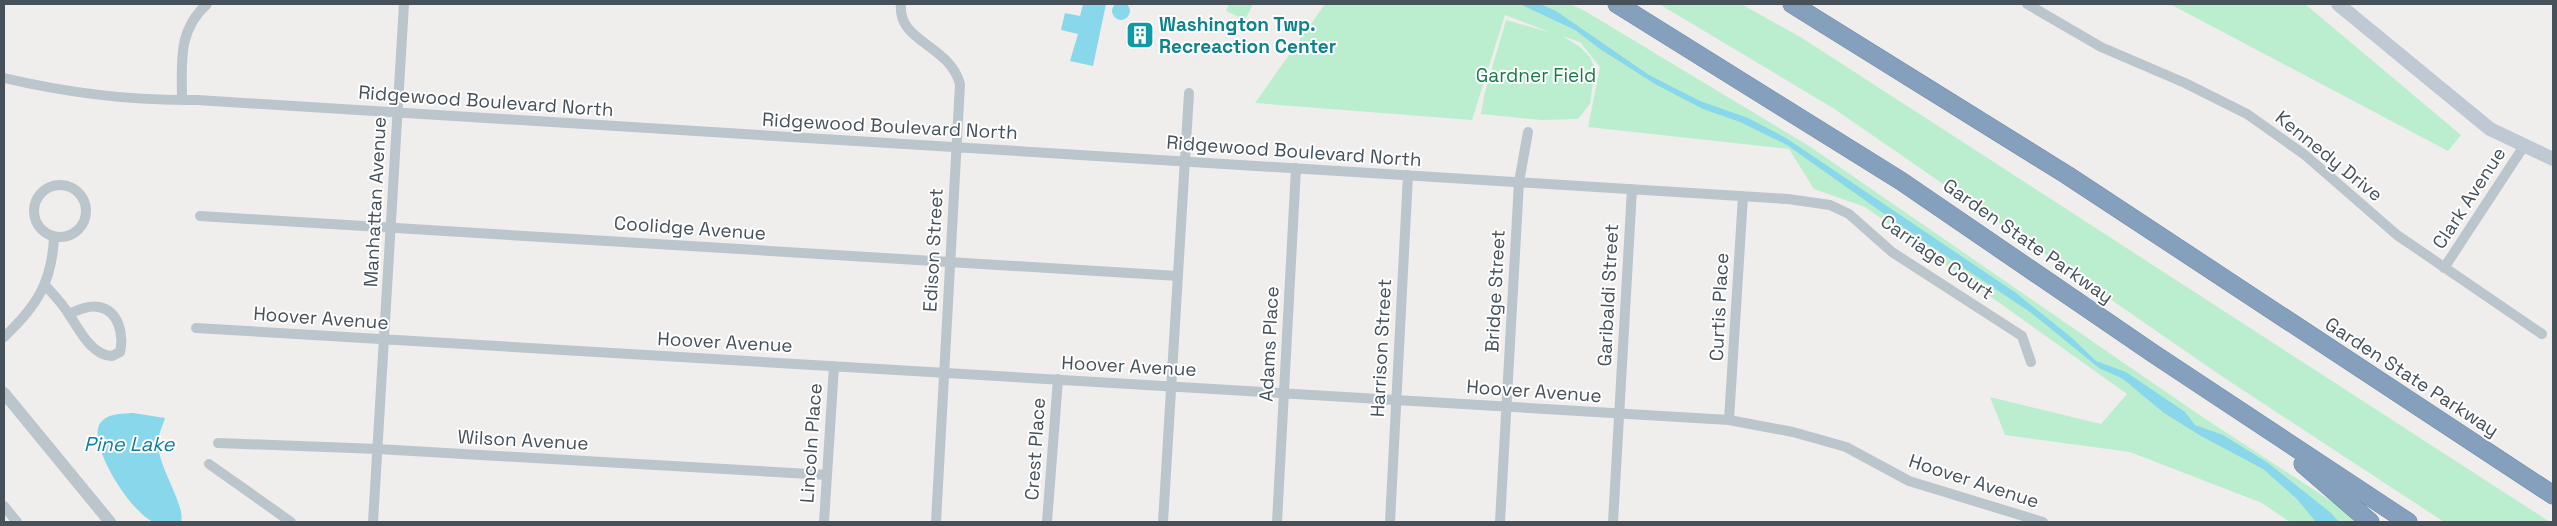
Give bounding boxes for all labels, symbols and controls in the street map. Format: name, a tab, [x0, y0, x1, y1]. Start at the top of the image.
place label: Washington Twp. Recreaction Center	[1159, 12, 1336, 59]
building icon: Washington Twp. Recreaction Center	[1125, 20, 1155, 50]
park label: Gardner Field	[1476, 63, 1596, 88]
street label: Ridgewood Boulevard North	[357, 80, 615, 122]
street label: Kennedy Drive	[2270, 105, 2388, 207]
street label: Ridgewood Boulevard North	[762, 107, 1018, 145]
street label: Manhattan Avenue	[358, 116, 392, 288]
street label: Ridgewood Boulevard North	[1165, 130, 1423, 172]
street label: Clark Avenue	[2427, 142, 2511, 254]
street label: Garden State Parkway	[1938, 173, 2118, 309]
street label: Edison Street	[917, 187, 949, 313]
street label: Carriage Court	[1876, 209, 1998, 305]
street label: Coolidge Avenue	[613, 210, 767, 246]
street label: Garibaldi Street	[1592, 223, 1624, 367]
street label: Bridge Street	[1479, 229, 1511, 353]
street label: Curtis Place	[1704, 252, 1734, 362]
street label: Harrison Street	[1365, 278, 1397, 418]
street label: Adams Place	[1253, 286, 1285, 402]
street label: Hoover Avenue	[253, 301, 389, 335]
street label: Garden State Parkway	[2320, 311, 2504, 443]
street label: Hoover Avenue	[657, 326, 793, 358]
street label: Hoover Avenue	[1061, 350, 1197, 382]
street label: Hoover Avenue	[1466, 374, 1602, 408]
street label: Lincoln Place	[794, 382, 828, 504]
street label: Crest Place	[1019, 397, 1051, 501]
street label: Wilson Avenue	[457, 424, 589, 456]
water label: Pine Lake	[84, 431, 175, 457]
street label: Hoover Avenue	[1906, 448, 2042, 514]

